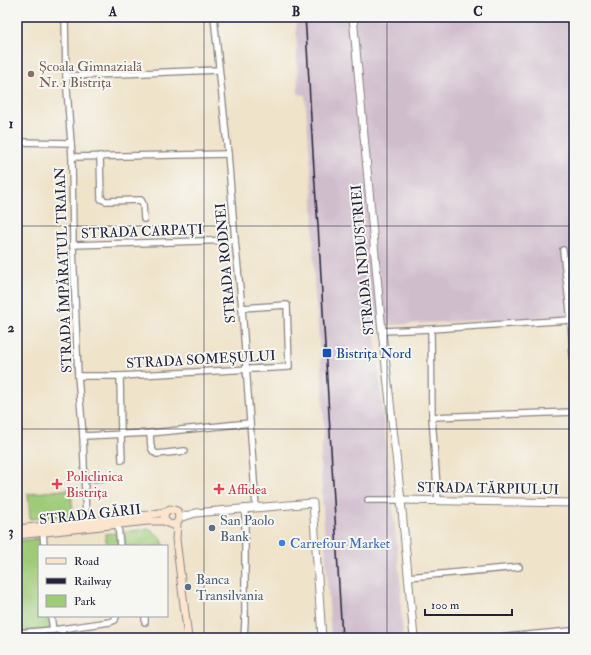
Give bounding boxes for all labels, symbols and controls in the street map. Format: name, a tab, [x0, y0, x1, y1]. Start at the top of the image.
text: A	[108, 4, 118, 20]
text: B	[292, 4, 300, 20]
text: C	[473, 4, 483, 20]
place label: Școala Gimnazială Nr. 1 Bistrița	[39, 58, 142, 91]
marker: Școala Gimnazială Nr. 1 Bistrița	[26, 69, 36, 79]
text: 1	[9, 116, 14, 132]
street label: STRADA ÎMPĂRATUL TRAIAN	[51, 166, 76, 373]
street label: STRADA INDUSTRIEI	[347, 184, 378, 336]
street label: STRADA RODNEI	[212, 202, 239, 324]
street label: STRADA CARPAȚI	[81, 221, 204, 242]
text: 2	[8, 320, 15, 336]
place label: Bistrița Nord	[336, 345, 411, 362]
street label: STRADA SOMEȘULUI	[126, 347, 277, 372]
marker: Bistrița Nord	[321, 347, 333, 359]
place label: Policlinica Bistrița	[66, 468, 123, 501]
marker: Policlinica Bistrița	[51, 478, 63, 490]
street label: STRADA TĂRPIULUI	[417, 479, 559, 498]
place label: Affidea	[227, 481, 267, 498]
marker: Affidea	[213, 483, 225, 495]
street label: STRADA GĂRII	[38, 501, 142, 528]
place label: San Paolo Bank	[220, 512, 275, 545]
marker: San Paolo Bank	[207, 523, 217, 533]
text: 3	[9, 524, 14, 540]
place label: Carrefour Market	[290, 535, 391, 552]
marker: Carrefour Market	[277, 538, 287, 548]
legend	[38, 545, 168, 617]
text: Road	[74, 554, 99, 569]
place label: Banca Transilvania	[196, 571, 264, 604]
text: Railway	[74, 574, 112, 589]
marker: Banca Transilvania	[183, 582, 193, 592]
scale bar	[425, 591, 512, 617]
text: Park	[74, 594, 96, 609]
text: 100 m	[431, 598, 460, 613]

